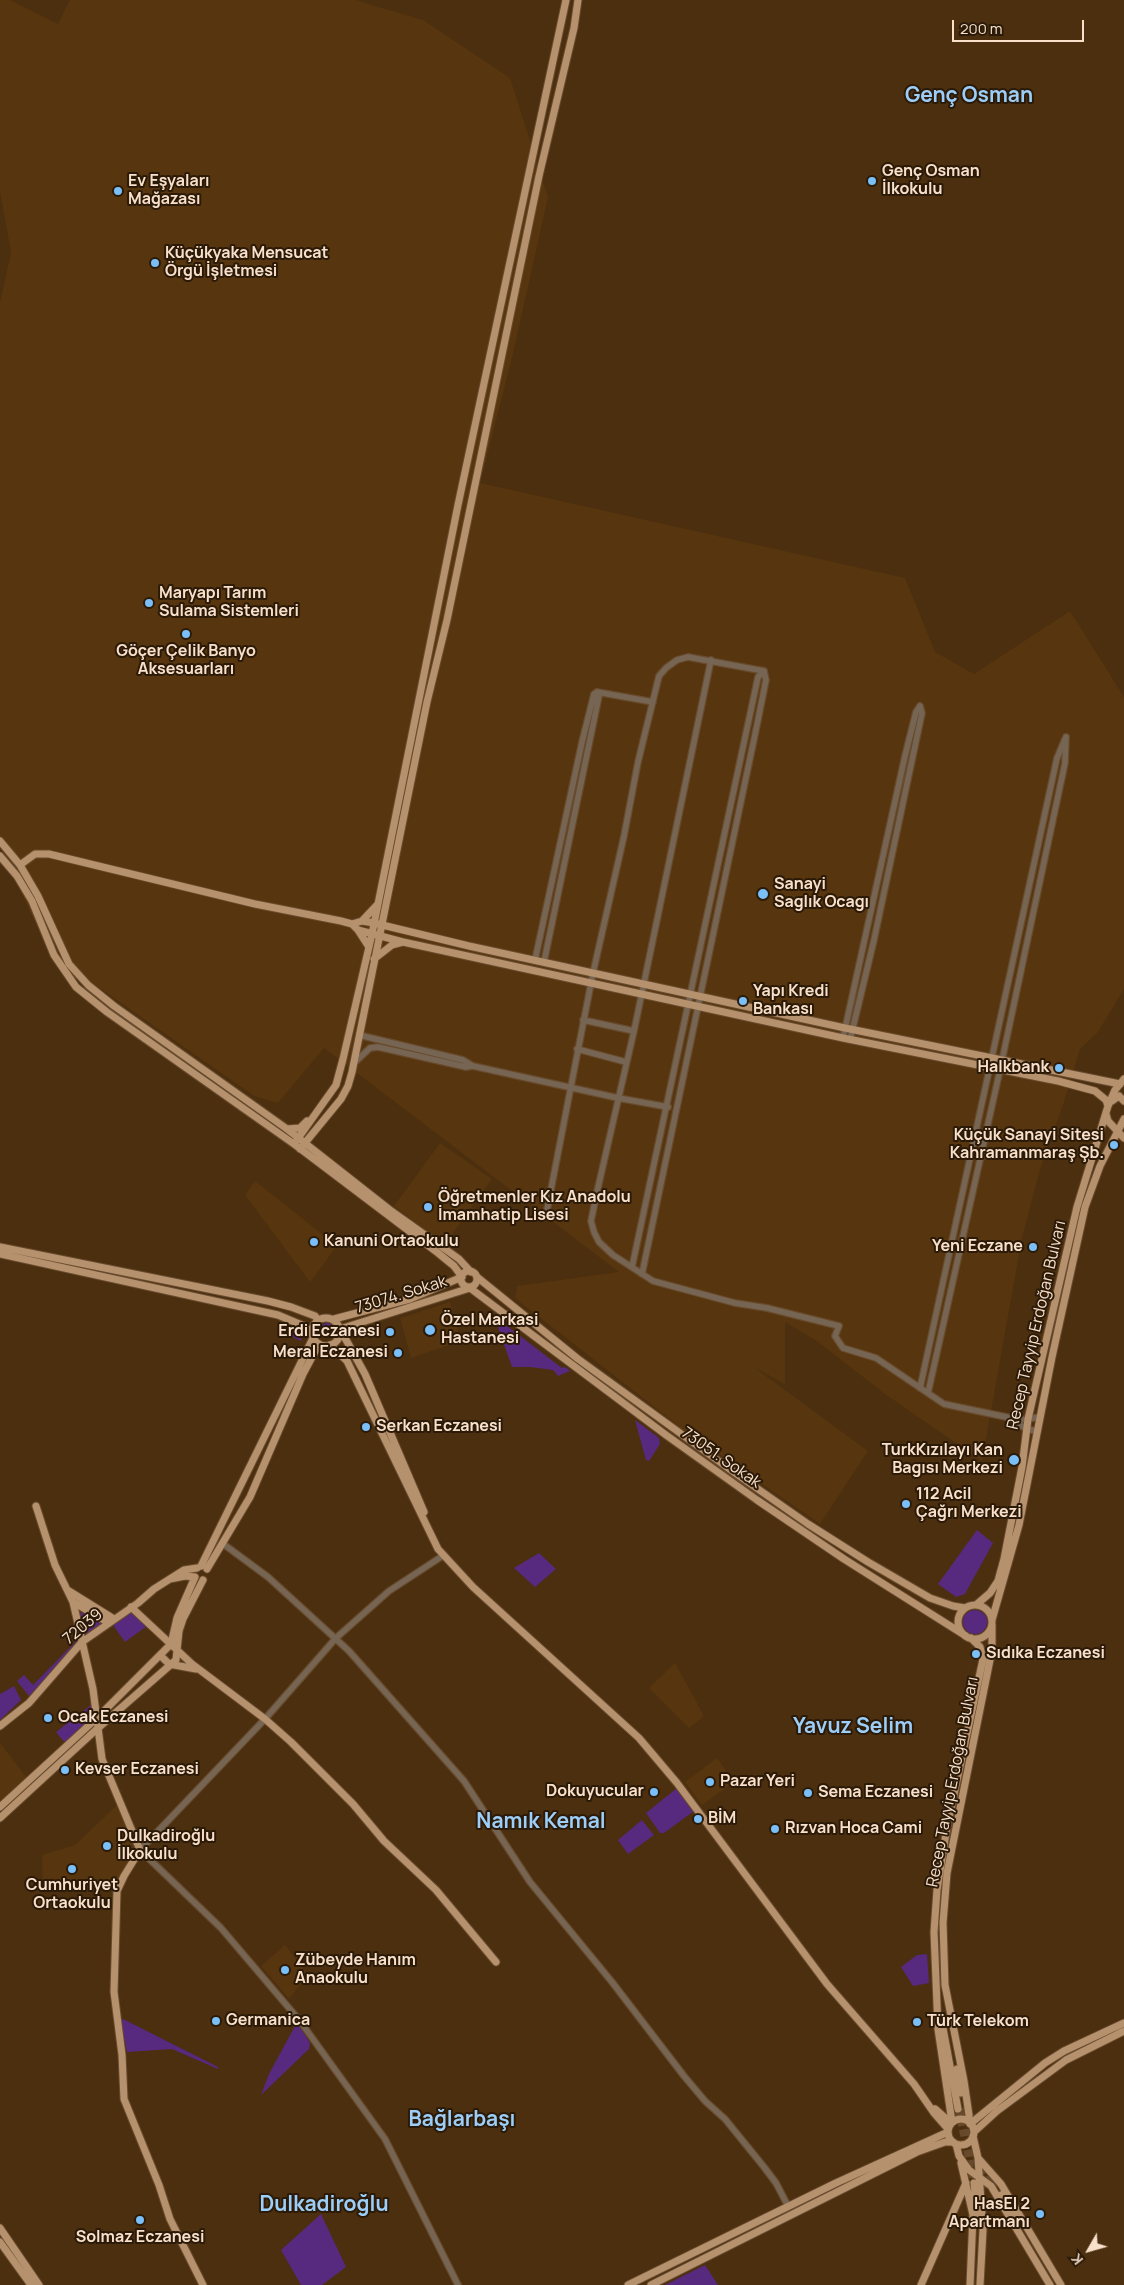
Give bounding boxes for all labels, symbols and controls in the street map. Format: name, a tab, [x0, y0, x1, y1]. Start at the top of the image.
scale bar	[954, 10, 1086, 42]
text: 200 m	[960, 18, 1003, 39]
district label: Genç Osman	[905, 83, 1033, 109]
place label: Genç Osman İlkokulu	[882, 162, 980, 200]
place label: Ev Eşyaları Mağazası	[128, 172, 210, 210]
marker: Genç Osman İlkokulu	[866, 175, 878, 187]
marker: Ev Eşyaları Mağazası	[112, 185, 124, 197]
place label: Küçükyaka Mensucat Örgü İşletmesi	[165, 244, 328, 282]
marker: Küçükyaka Mensucat Örgü İşletmesi	[149, 257, 161, 269]
place label: Maryapı Tarım Sulama Sistemleri	[159, 584, 299, 622]
marker: Maryapı Tarım Sulama Sistemleri	[143, 597, 155, 609]
marker: Göçer Çelik Banyo Aksesuarları	[180, 628, 192, 640]
place label: Göçer Çelik Banyo Aksesuarları	[116, 642, 256, 680]
place label: Sanayi Saglık Ocagı	[774, 875, 869, 913]
marker: Sanayi Saglık Ocagı	[756, 887, 770, 901]
place label: Yapı Kredi Bankası	[753, 982, 829, 1020]
marker: Yapı Kredi Bankası	[737, 995, 749, 1007]
place label: Halkbank	[977, 1058, 1049, 1078]
marker: Halkbank	[1053, 1062, 1065, 1074]
place label: Küçük Sanayi Sitesi Kahramanmaraş Şb.	[950, 1126, 1104, 1164]
marker: Küçük Sanayi Sitesi Kahramanmaraş Şb.	[1108, 1139, 1120, 1151]
place label: Öğretmenler Kız Anadolu İmamhatip Lisesi	[438, 1188, 631, 1226]
marker: Öğretmenler Kız Anadolu İmamhatip Lisesi	[422, 1201, 434, 1213]
street label: Recep Tayyip Erdoğan Bulvarı	[1004, 1219, 1070, 1431]
place label: Kanuni Ortaokulu	[324, 1232, 459, 1252]
marker: Kanuni Ortaokulu	[308, 1236, 320, 1248]
place label: Yeni Eczane	[932, 1237, 1023, 1257]
marker: Yeni Eczane	[1027, 1241, 1039, 1253]
street label: 73074. Sokak	[353, 1272, 449, 1318]
place label: Özel Markasi Hastanesi	[441, 1311, 538, 1349]
place label: Erdi Eczanesi	[278, 1322, 380, 1342]
marker: Özel Markasi Hastanesi	[423, 1323, 437, 1337]
marker: Erdi Eczanesi	[384, 1326, 396, 1338]
place label: Meral Eczanesi	[273, 1343, 388, 1363]
marker: Meral Eczanesi	[392, 1347, 404, 1359]
place label: Serkan Eczanesi	[376, 1417, 502, 1437]
marker: Serkan Eczanesi	[360, 1421, 372, 1433]
street label: 73051. Sokak	[677, 1424, 765, 1492]
place label: TurkKızılayı Kan Bagısı Merkezi	[882, 1441, 1003, 1479]
marker: TurkKızılayı Kan Bagısı Merkezi	[1007, 1453, 1021, 1467]
place label: 112 Acil Çağrı Merkezi	[916, 1485, 1022, 1523]
marker: 112 Acil Çağrı Merkezi	[900, 1498, 912, 1510]
street label: 72039	[59, 1605, 107, 1649]
place label: Sıdıka Eczanesi	[986, 1644, 1105, 1664]
marker: Sıdıka Eczanesi	[970, 1648, 982, 1660]
street label: Recep Tayyip Erdoğan Bulvarı	[923, 1675, 983, 1889]
place label: Ocak Eczanesi	[58, 1708, 169, 1728]
marker: Ocak Eczanesi	[42, 1712, 54, 1724]
district label: Yavuz Selim	[793, 1714, 913, 1740]
place label: Kevser Eczanesi	[75, 1760, 199, 1780]
marker: Kevser Eczanesi	[59, 1764, 71, 1776]
place label: Pazar Yeri	[720, 1772, 795, 1792]
marker: Pazar Yeri	[704, 1776, 716, 1788]
place label: Dokuyucular	[546, 1782, 644, 1802]
place label: Sema Eczanesi	[818, 1783, 933, 1803]
marker: Dokuyucular	[648, 1786, 660, 1798]
marker: Sema Eczanesi	[802, 1787, 814, 1799]
district label: Namık Kemal	[476, 1809, 606, 1835]
place label: BİM	[708, 1809, 736, 1829]
marker: BİM	[692, 1813, 704, 1825]
place label: Rızvan Hoca Cami	[785, 1819, 922, 1839]
marker: Rızvan Hoca Cami	[769, 1823, 781, 1835]
place label: Dulkadiroğlu İlkokulu	[117, 1827, 215, 1865]
marker: Dulkadiroğlu İlkokulu	[101, 1840, 113, 1852]
marker: Cumhuriyet Ortaokulu	[66, 1863, 78, 1875]
place label: Cumhuriyet Ortaokulu	[26, 1876, 118, 1914]
place label: Zübeyde Hanım Anaokulu	[295, 1951, 416, 1989]
marker: Zübeyde Hanım Anaokulu	[279, 1964, 291, 1976]
place label: Germanica	[226, 2011, 310, 2031]
place label: Türk Telekom	[927, 2012, 1029, 2032]
marker: Germanica	[210, 2015, 222, 2027]
marker: Türk Telekom	[911, 2016, 923, 2028]
district label: Bağlarbaşı	[409, 2107, 515, 2133]
district label: Dulkadiroğlu	[259, 2192, 389, 2218]
place label: HasEl 2 Apartmanı	[949, 2195, 1030, 2233]
marker: HasEl 2 Apartmanı	[1034, 2208, 1046, 2220]
marker: Solmaz Eczanesi	[134, 2214, 146, 2226]
north arrow	[1064, 2225, 1114, 2275]
place label: Solmaz Eczanesi	[76, 2228, 204, 2248]
text: K	[1067, 2250, 1087, 2269]

